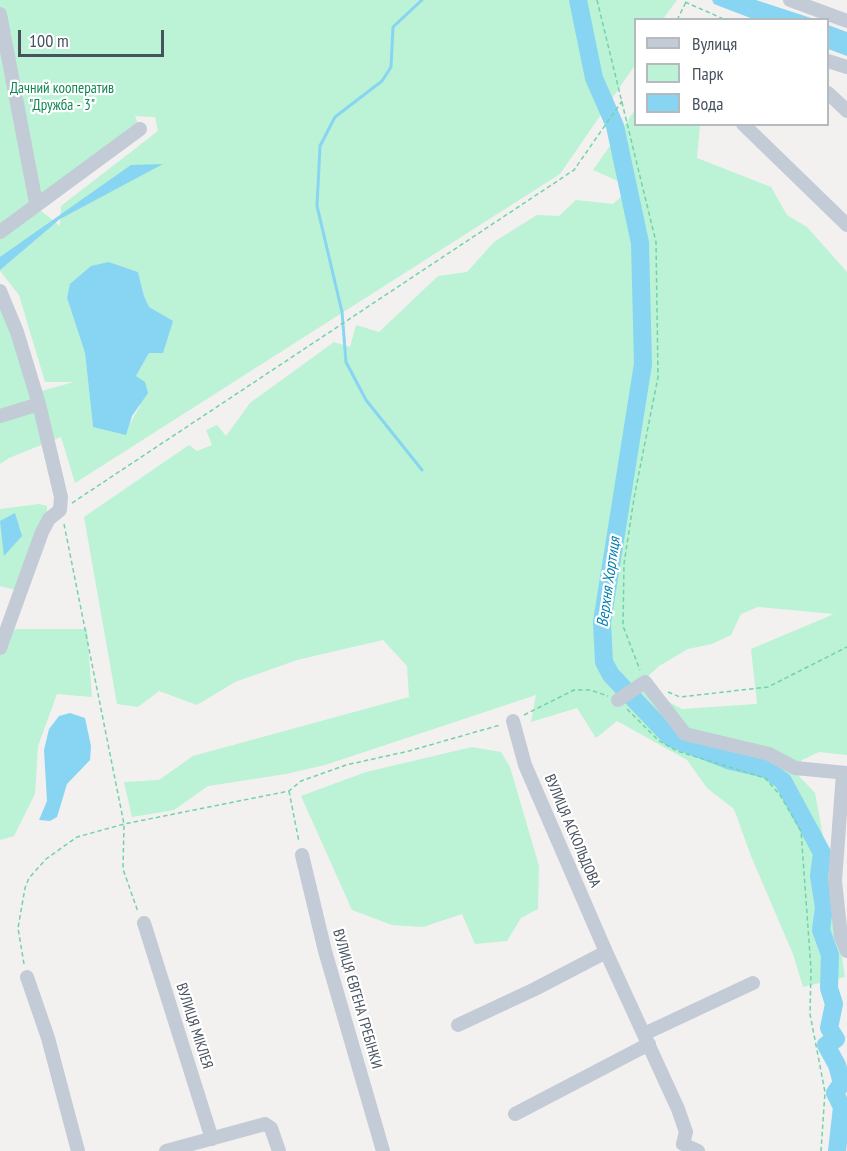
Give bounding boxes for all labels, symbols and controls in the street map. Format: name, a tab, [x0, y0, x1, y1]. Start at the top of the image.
scale bar	[21, 18, 166, 56]
legend	[634, 18, 829, 126]
text: 100 m	[29, 29, 69, 52]
text: Вулиця	[692, 32, 737, 55]
text: Парк	[692, 62, 723, 85]
park label: Дачний кооператив "Дружба - 3"	[10, 80, 114, 115]
text: Вода	[692, 92, 723, 115]
water label: Верхня Хортиця	[593, 536, 625, 628]
street label: ВУЛИЦЯ АСКОЛЬДОВА	[540, 772, 604, 890]
street label: ВУЛИЦЯ ЄВГЕНА ГРЕБІНКИ	[328, 927, 386, 1071]
street label: ВУЛИЦЯ МІКЛЕЯ	[172, 981, 216, 1071]

